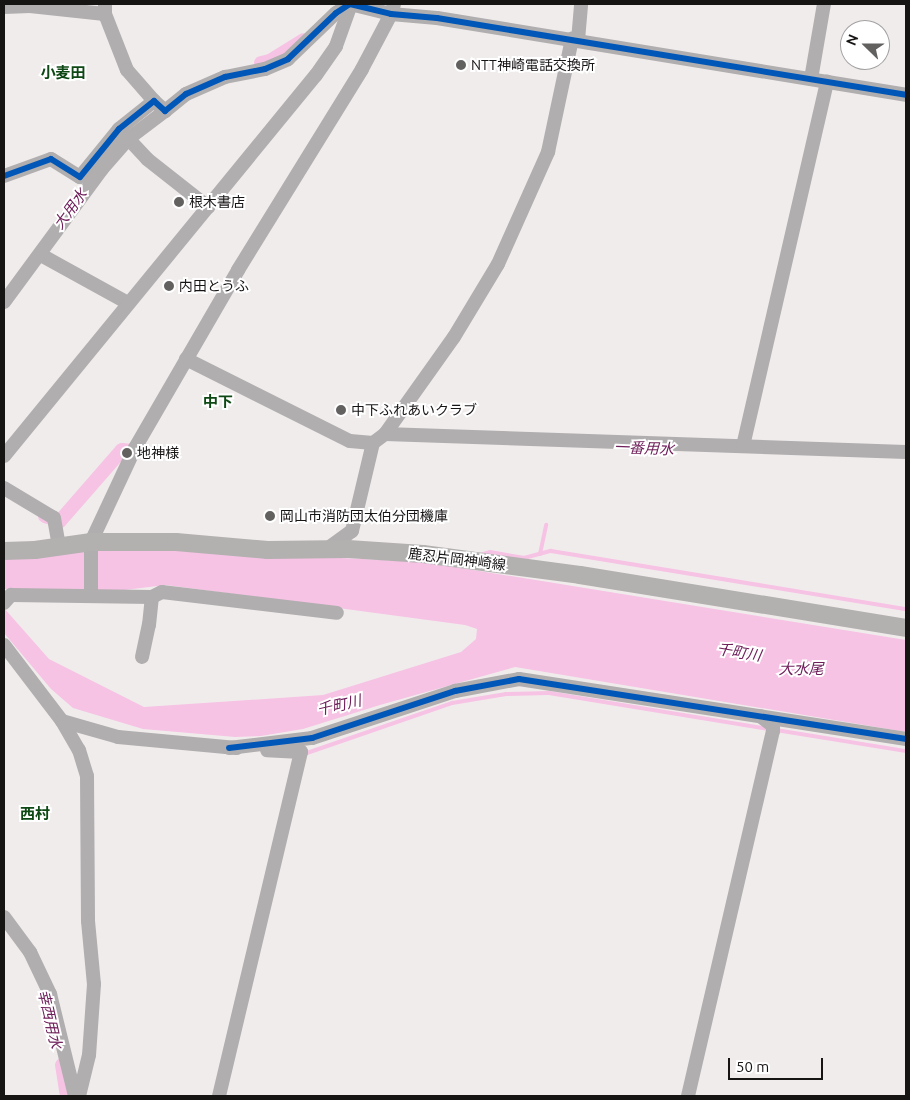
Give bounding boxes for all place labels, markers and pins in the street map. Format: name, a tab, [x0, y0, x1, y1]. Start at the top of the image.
place label: NTT神崎電話交換所	[471, 57, 595, 73]
marker: NTT神崎電話交換所	[455, 59, 467, 71]
place label: 根木書店	[189, 194, 245, 210]
marker: 根木書店	[173, 196, 185, 208]
place label: 内田とうふ	[179, 278, 249, 294]
marker: 内田とうふ	[163, 280, 175, 292]
place label: 中下ふれあいクラブ	[351, 402, 477, 418]
marker: 中下ふれあいクラブ	[335, 404, 347, 416]
place label: 地神様	[137, 445, 179, 461]
marker: 地神様	[121, 447, 133, 459]
place label: 岡山市消防団太伯分団機庫	[280, 508, 448, 524]
marker: 岡山市消防団太伯分団機庫	[264, 510, 276, 522]

